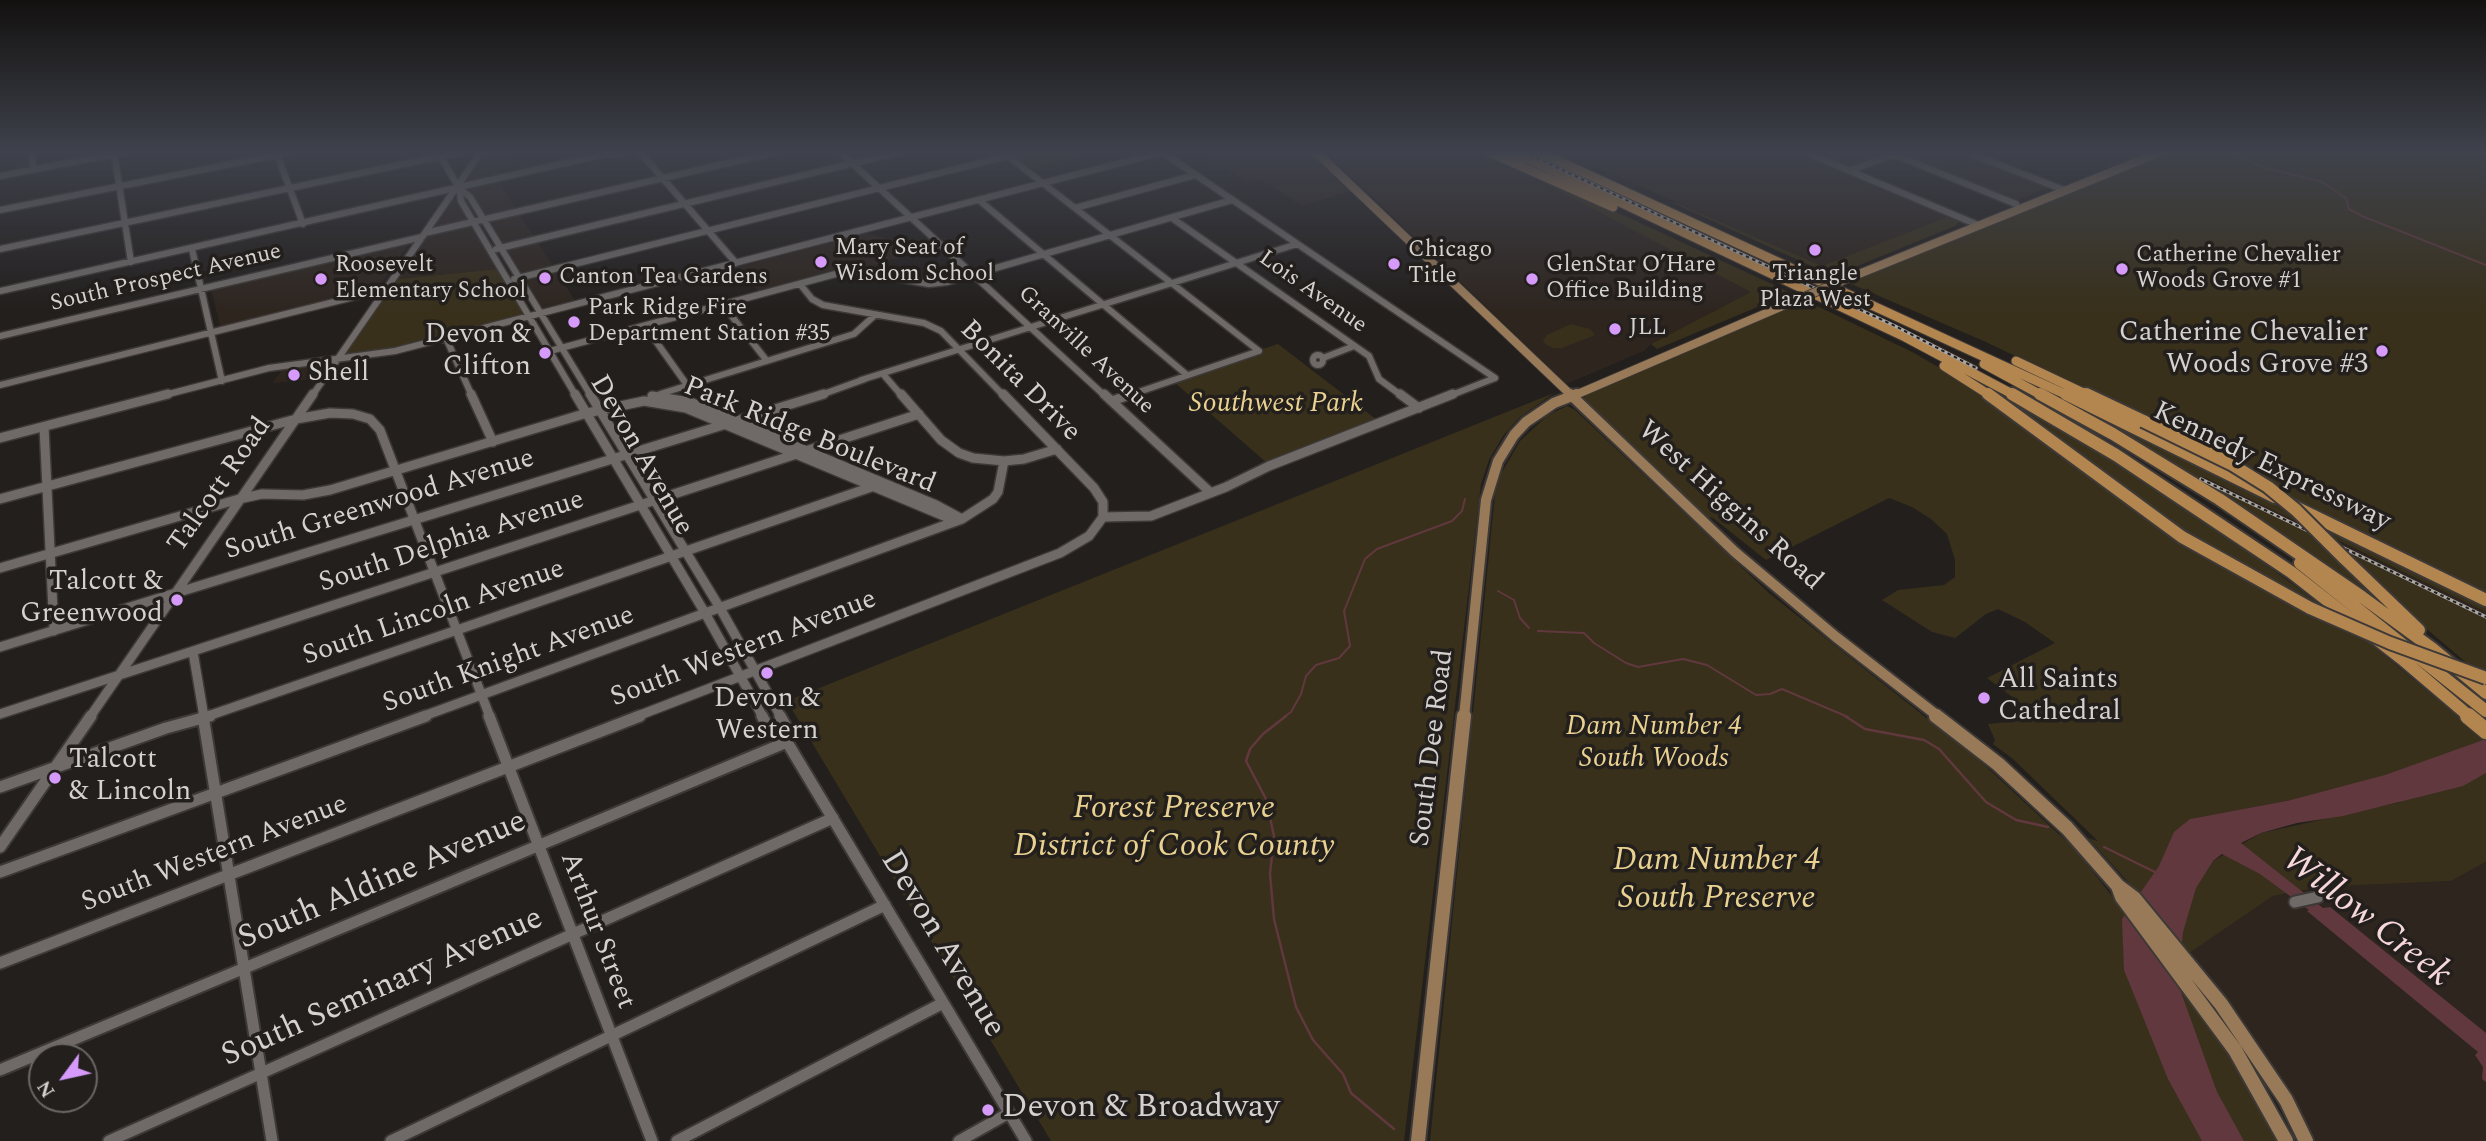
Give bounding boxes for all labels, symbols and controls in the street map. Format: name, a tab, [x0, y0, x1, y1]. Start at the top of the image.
place label: Mary Seat of Wisdom School	[835, 235, 994, 289]
place label: Chicago Title	[1408, 237, 1492, 291]
street label: South Prospect Avenue	[48, 239, 284, 319]
marker: Triangle Plaza West	[1807, 242, 1823, 258]
place label: Catherine Chevalier Woods Grove #1	[2136, 242, 2341, 296]
street label: Lois Avenue	[1253, 246, 1371, 340]
place label: Roosevelt Elementary School	[335, 252, 526, 306]
place label: GlenStar O’Hare Office Building	[1546, 252, 1716, 306]
marker: Mary Seat of Wisdom School	[813, 254, 829, 270]
marker: Chicago Title	[1386, 256, 1402, 272]
place label: Triangle Plaza West	[1759, 261, 1871, 315]
marker: Catherine Chevalier Woods Grove #1	[2114, 261, 2130, 277]
place label: Canton Tea Gardens	[559, 264, 768, 292]
marker: Canton Tea Gardens	[537, 270, 553, 286]
marker: Roosevelt Elementary School	[313, 271, 329, 287]
marker: GlenStar O’Hare Office Building	[1524, 271, 1540, 287]
street label: Granville Avenue	[1011, 281, 1159, 421]
place label: Park Ridge Fire Department Station #35	[588, 295, 830, 349]
marker: Park Ridge Fire Department Station #35	[566, 314, 582, 330]
street label: Bonita Drive	[951, 314, 1087, 450]
place label: JLL	[1629, 315, 1667, 343]
place label: Catherine Chevalier Woods Grove #3	[2119, 318, 2368, 384]
place label: Devon & Clifton	[424, 320, 531, 386]
marker: JLL	[1607, 321, 1623, 337]
marker: Catherine Chevalier Woods Grove #3	[2374, 343, 2390, 359]
marker: Devon & Clifton	[537, 345, 553, 361]
place label: Shell	[308, 358, 369, 392]
marker: Shell	[286, 367, 302, 383]
street label: Devon Avenue	[581, 370, 699, 542]
street label: Park Ridge Boulevard	[678, 371, 940, 503]
park label: Southwest Park	[1189, 389, 1363, 423]
street label: Kennedy Expressway	[2147, 396, 2395, 540]
street label: Talcott Road	[162, 412, 280, 560]
street label: West Higgins Road	[1629, 415, 1829, 599]
street label: South Greenwood Avenue	[221, 443, 539, 569]
street label: South Delphia Avenue	[315, 484, 589, 602]
street label: South Lincoln Avenue	[299, 553, 569, 675]
place label: Talcott & Greenwood	[20, 567, 163, 633]
street label: South Western Avenue	[606, 584, 882, 716]
marker: Talcott & Greenwood	[169, 592, 185, 608]
street label: South Knight Avenue	[379, 600, 639, 722]
street label: South Dee Road	[1405, 648, 1463, 848]
marker: Devon & Western	[759, 665, 775, 681]
place label: All Saints Cathedral	[1998, 665, 2121, 731]
place label: Devon & Western	[714, 684, 820, 750]
marker: All Saints Cathedral	[1976, 690, 1992, 706]
park label: Dam Number 4 South Woods	[1566, 712, 1742, 778]
place label: Talcott & Lincoln	[69, 745, 191, 811]
marker: Talcott & Lincoln	[47, 770, 63, 786]
street label: South Western Avenue	[77, 789, 353, 921]
park label: Forest Preserve District of Cook County	[1013, 791, 1335, 869]
street label: South Aldine Avenue	[233, 803, 533, 961]
water label: Willow Creek	[2271, 839, 2459, 999]
park label: Dam Number 4 South Preserve	[1613, 843, 1821, 921]
street label: Devon Avenue	[870, 844, 1012, 1046]
street label: Arthur Street	[551, 848, 641, 1014]
street label: South Seminary Avenue	[216, 900, 550, 1078]
north arrow	[28, 1043, 98, 1113]
text: N	[30, 1074, 63, 1103]
place label: Devon & Broadway	[1002, 1090, 1280, 1130]
marker: Devon & Broadway	[980, 1102, 996, 1118]

